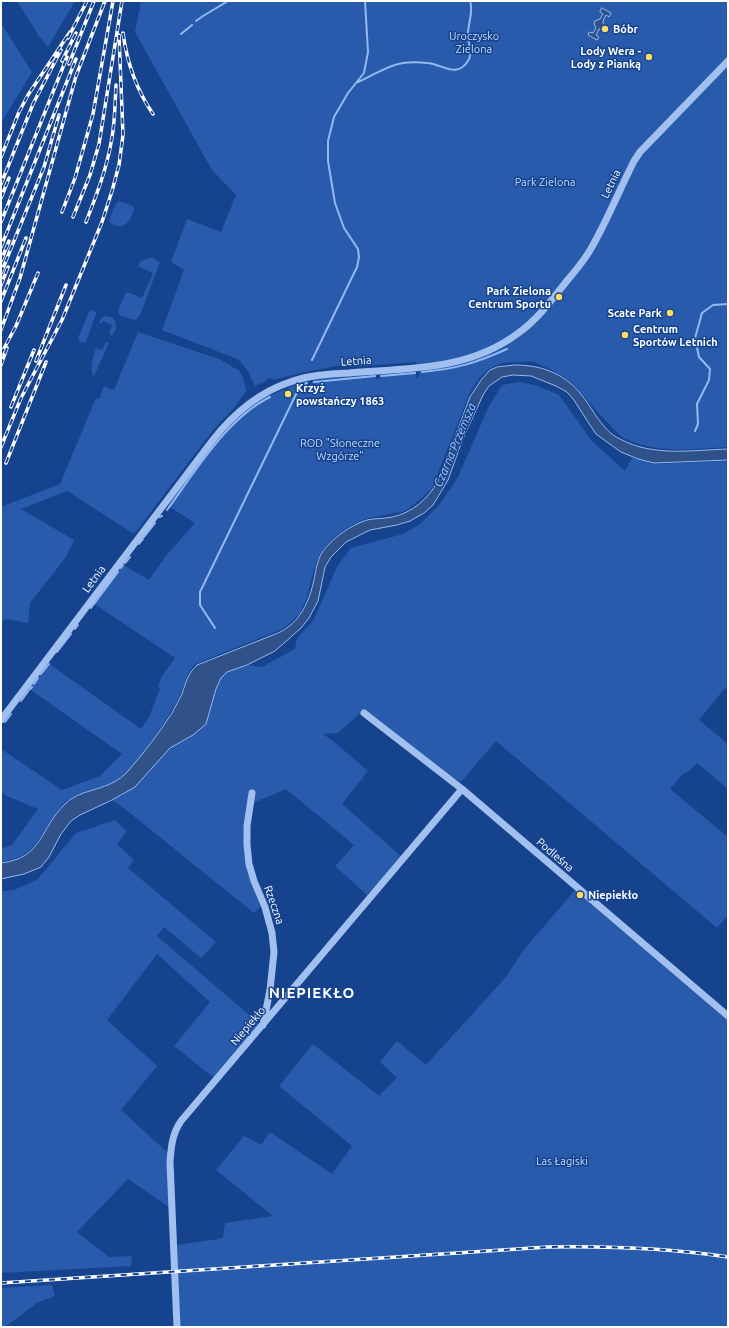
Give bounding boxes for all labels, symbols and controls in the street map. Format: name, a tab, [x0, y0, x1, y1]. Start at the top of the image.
place label: Bóbr	[613, 22, 638, 36]
marker: Bóbr	[600, 24, 610, 34]
park label: Uroczysko Zielona	[449, 29, 499, 55]
place label: Lody Wera - Lody z Pianką	[571, 44, 641, 70]
marker: Lody Wera - Lody z Pianką	[644, 52, 654, 62]
street label: Letnia	[598, 167, 624, 201]
park label: Park Zielona	[515, 175, 575, 189]
place label: Park Zielona Centrum Sportu	[468, 284, 551, 310]
marker: Park Zielona Centrum Sportu	[554, 292, 564, 302]
place label: Scate Park	[608, 306, 662, 320]
marker: Scate Park	[665, 308, 675, 318]
place label: Centrum Sportów Letnich	[633, 322, 718, 348]
marker: Centrum Sportów Letnich	[620, 330, 630, 340]
street label: Letnia	[340, 353, 372, 369]
place label: Krzyż powstańczy 1863	[296, 381, 384, 407]
marker: Krzyż powstańczy 1863	[283, 389, 293, 399]
water label: Czarna Przemsza	[431, 401, 479, 489]
park label: ROD "Słoneczne Wzgórze"	[300, 436, 380, 462]
street label: Letnia	[80, 563, 108, 595]
street label: Podleśna	[534, 835, 576, 875]
street label: Rzeczna	[261, 884, 287, 926]
place label: Niepiekło	[588, 888, 638, 902]
marker: Niepiekło	[575, 890, 585, 900]
district label: NIEPIEKŁO	[269, 984, 355, 1002]
street label: Niepiekło	[228, 1004, 268, 1048]
park label: Las Łagiski	[536, 1154, 588, 1168]

